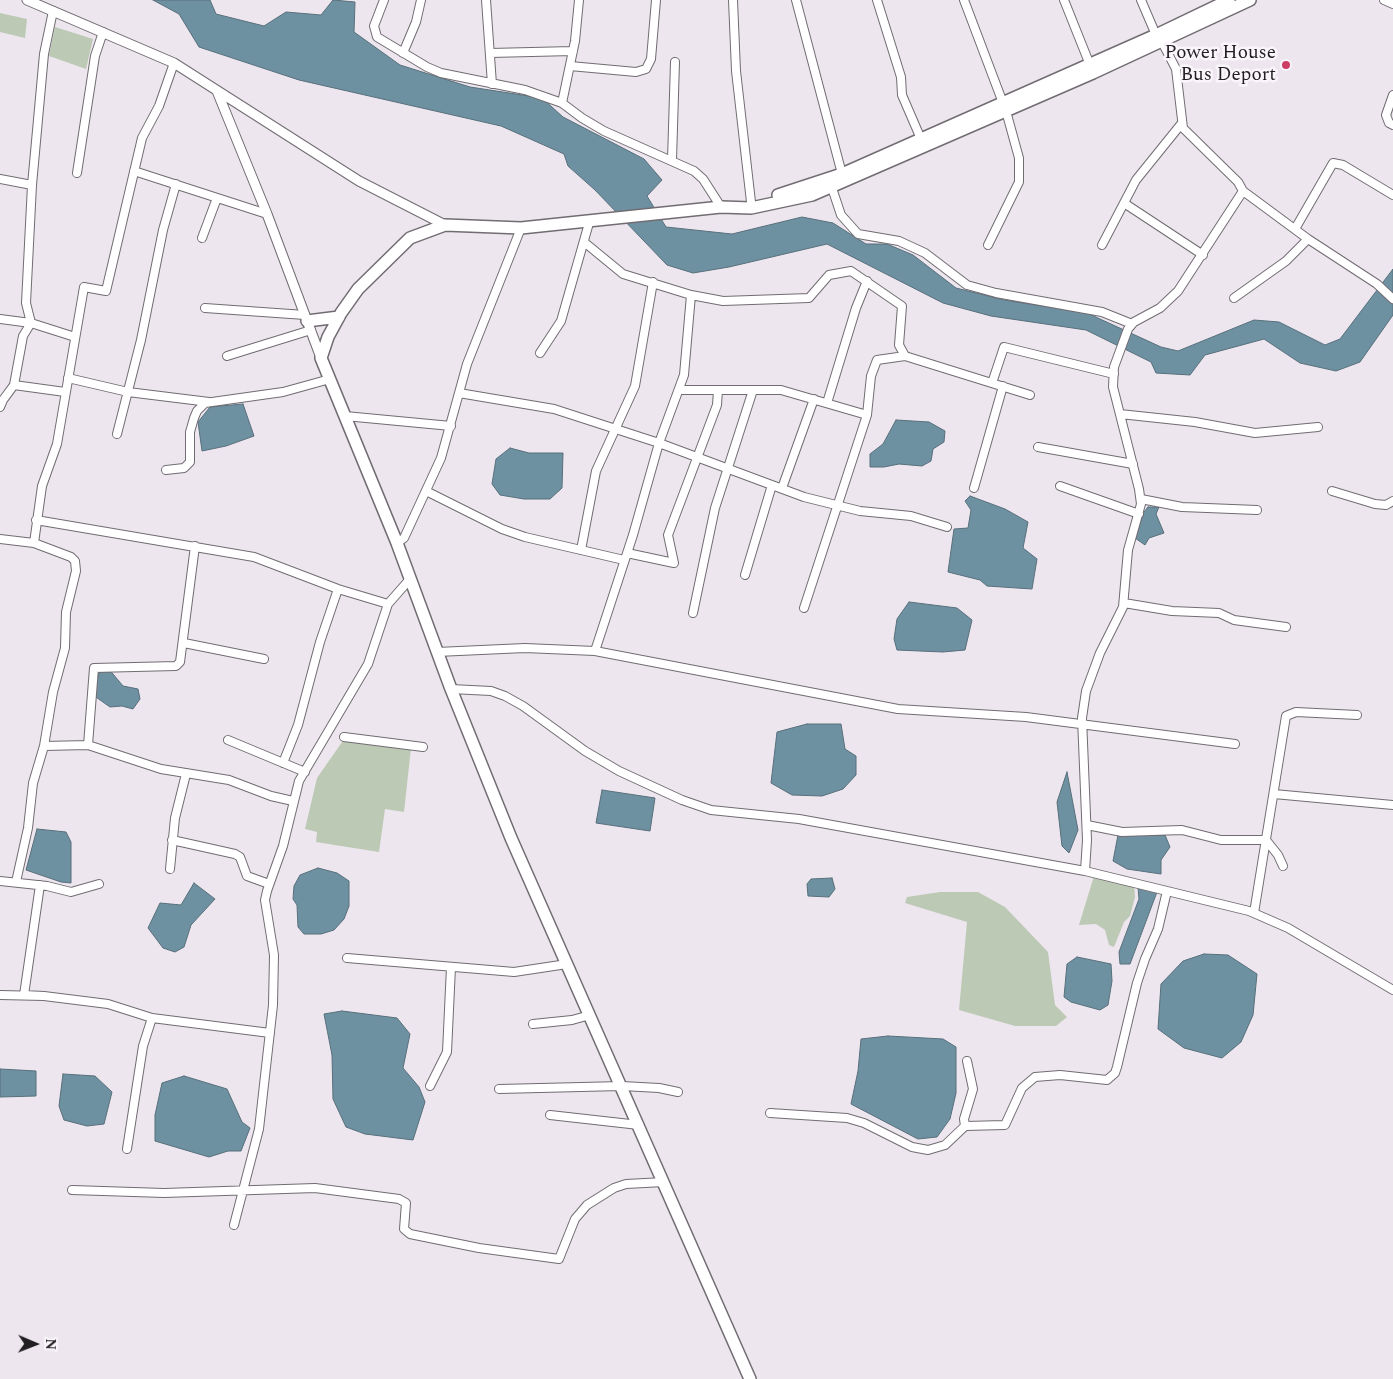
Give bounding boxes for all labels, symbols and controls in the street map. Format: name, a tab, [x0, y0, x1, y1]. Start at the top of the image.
place label: Power House Bus Deport	[1164, 43, 1276, 87]
marker: Power House Bus Deport	[1280, 59, 1292, 71]
north arrow	[10, 1319, 60, 1369]
text: N	[40, 1338, 61, 1350]

